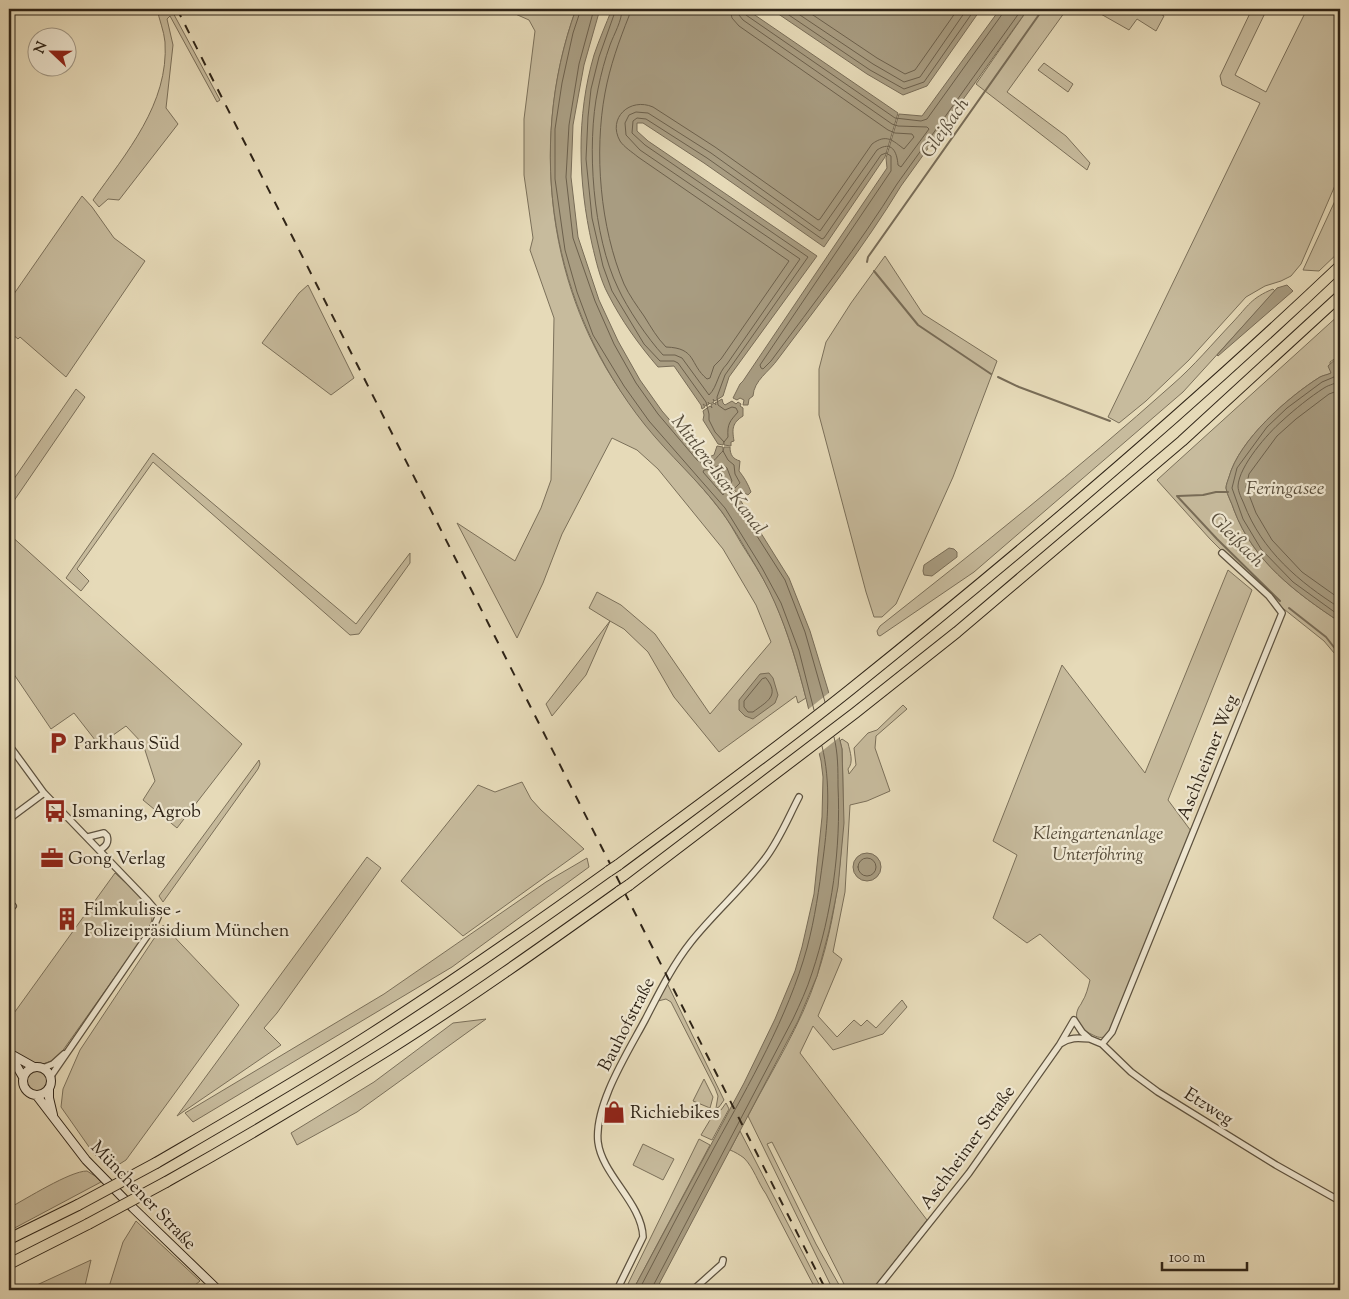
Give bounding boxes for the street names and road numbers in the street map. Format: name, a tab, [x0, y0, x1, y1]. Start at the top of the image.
street label: Aschheimer Weg	[1172, 691, 1246, 824]
street label: Bauhofstraße	[593, 973, 663, 1076]
street label: Aschheimer Straße	[915, 1081, 1023, 1216]
street label: Etzweg	[1178, 1082, 1238, 1133]
street label: Münchener Straße	[83, 1136, 202, 1257]

